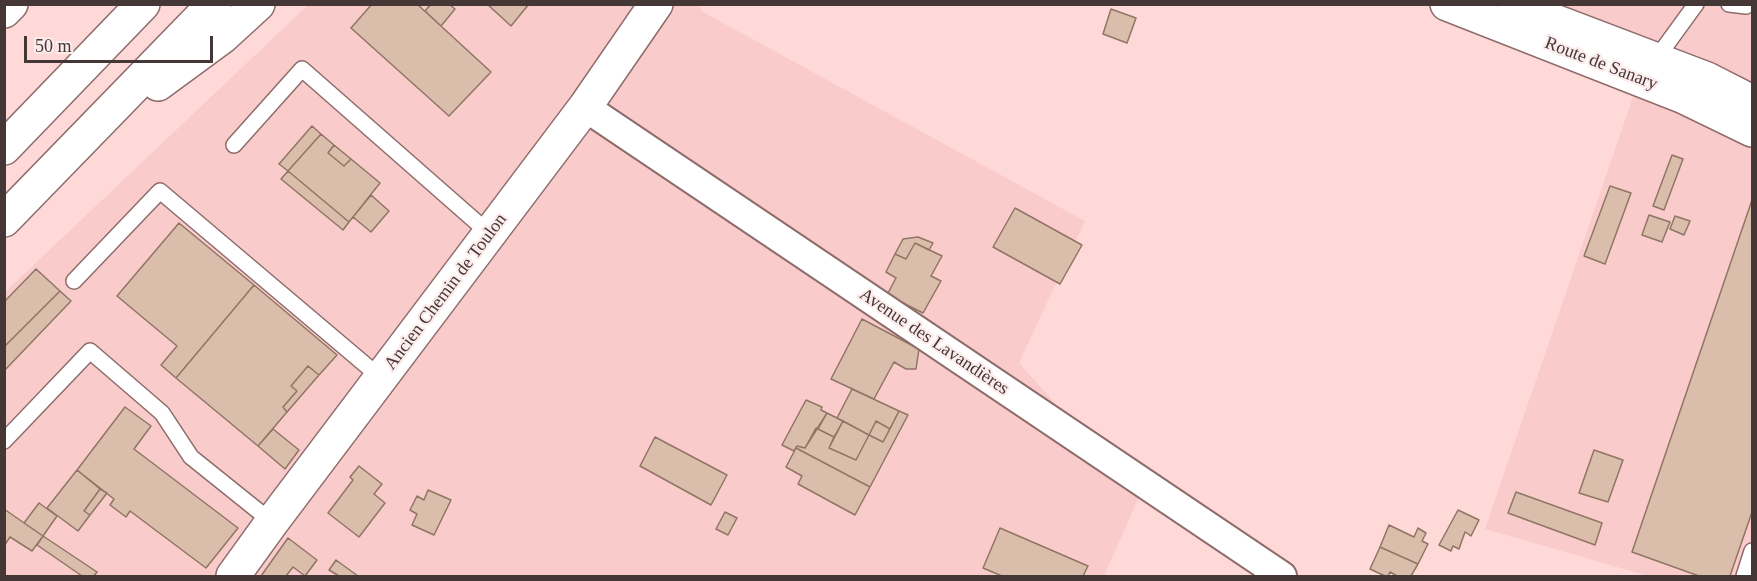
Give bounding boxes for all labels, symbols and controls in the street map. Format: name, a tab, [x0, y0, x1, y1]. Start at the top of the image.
scale bar	[27, 24, 216, 62]
street label: Route de Sanary	[1542, 33, 1660, 95]
text: 50 m	[35, 36, 72, 56]
street label: Ancien Chemin de Toulon	[380, 210, 512, 374]
street label: Avenue des Lavandières	[855, 284, 1013, 400]

